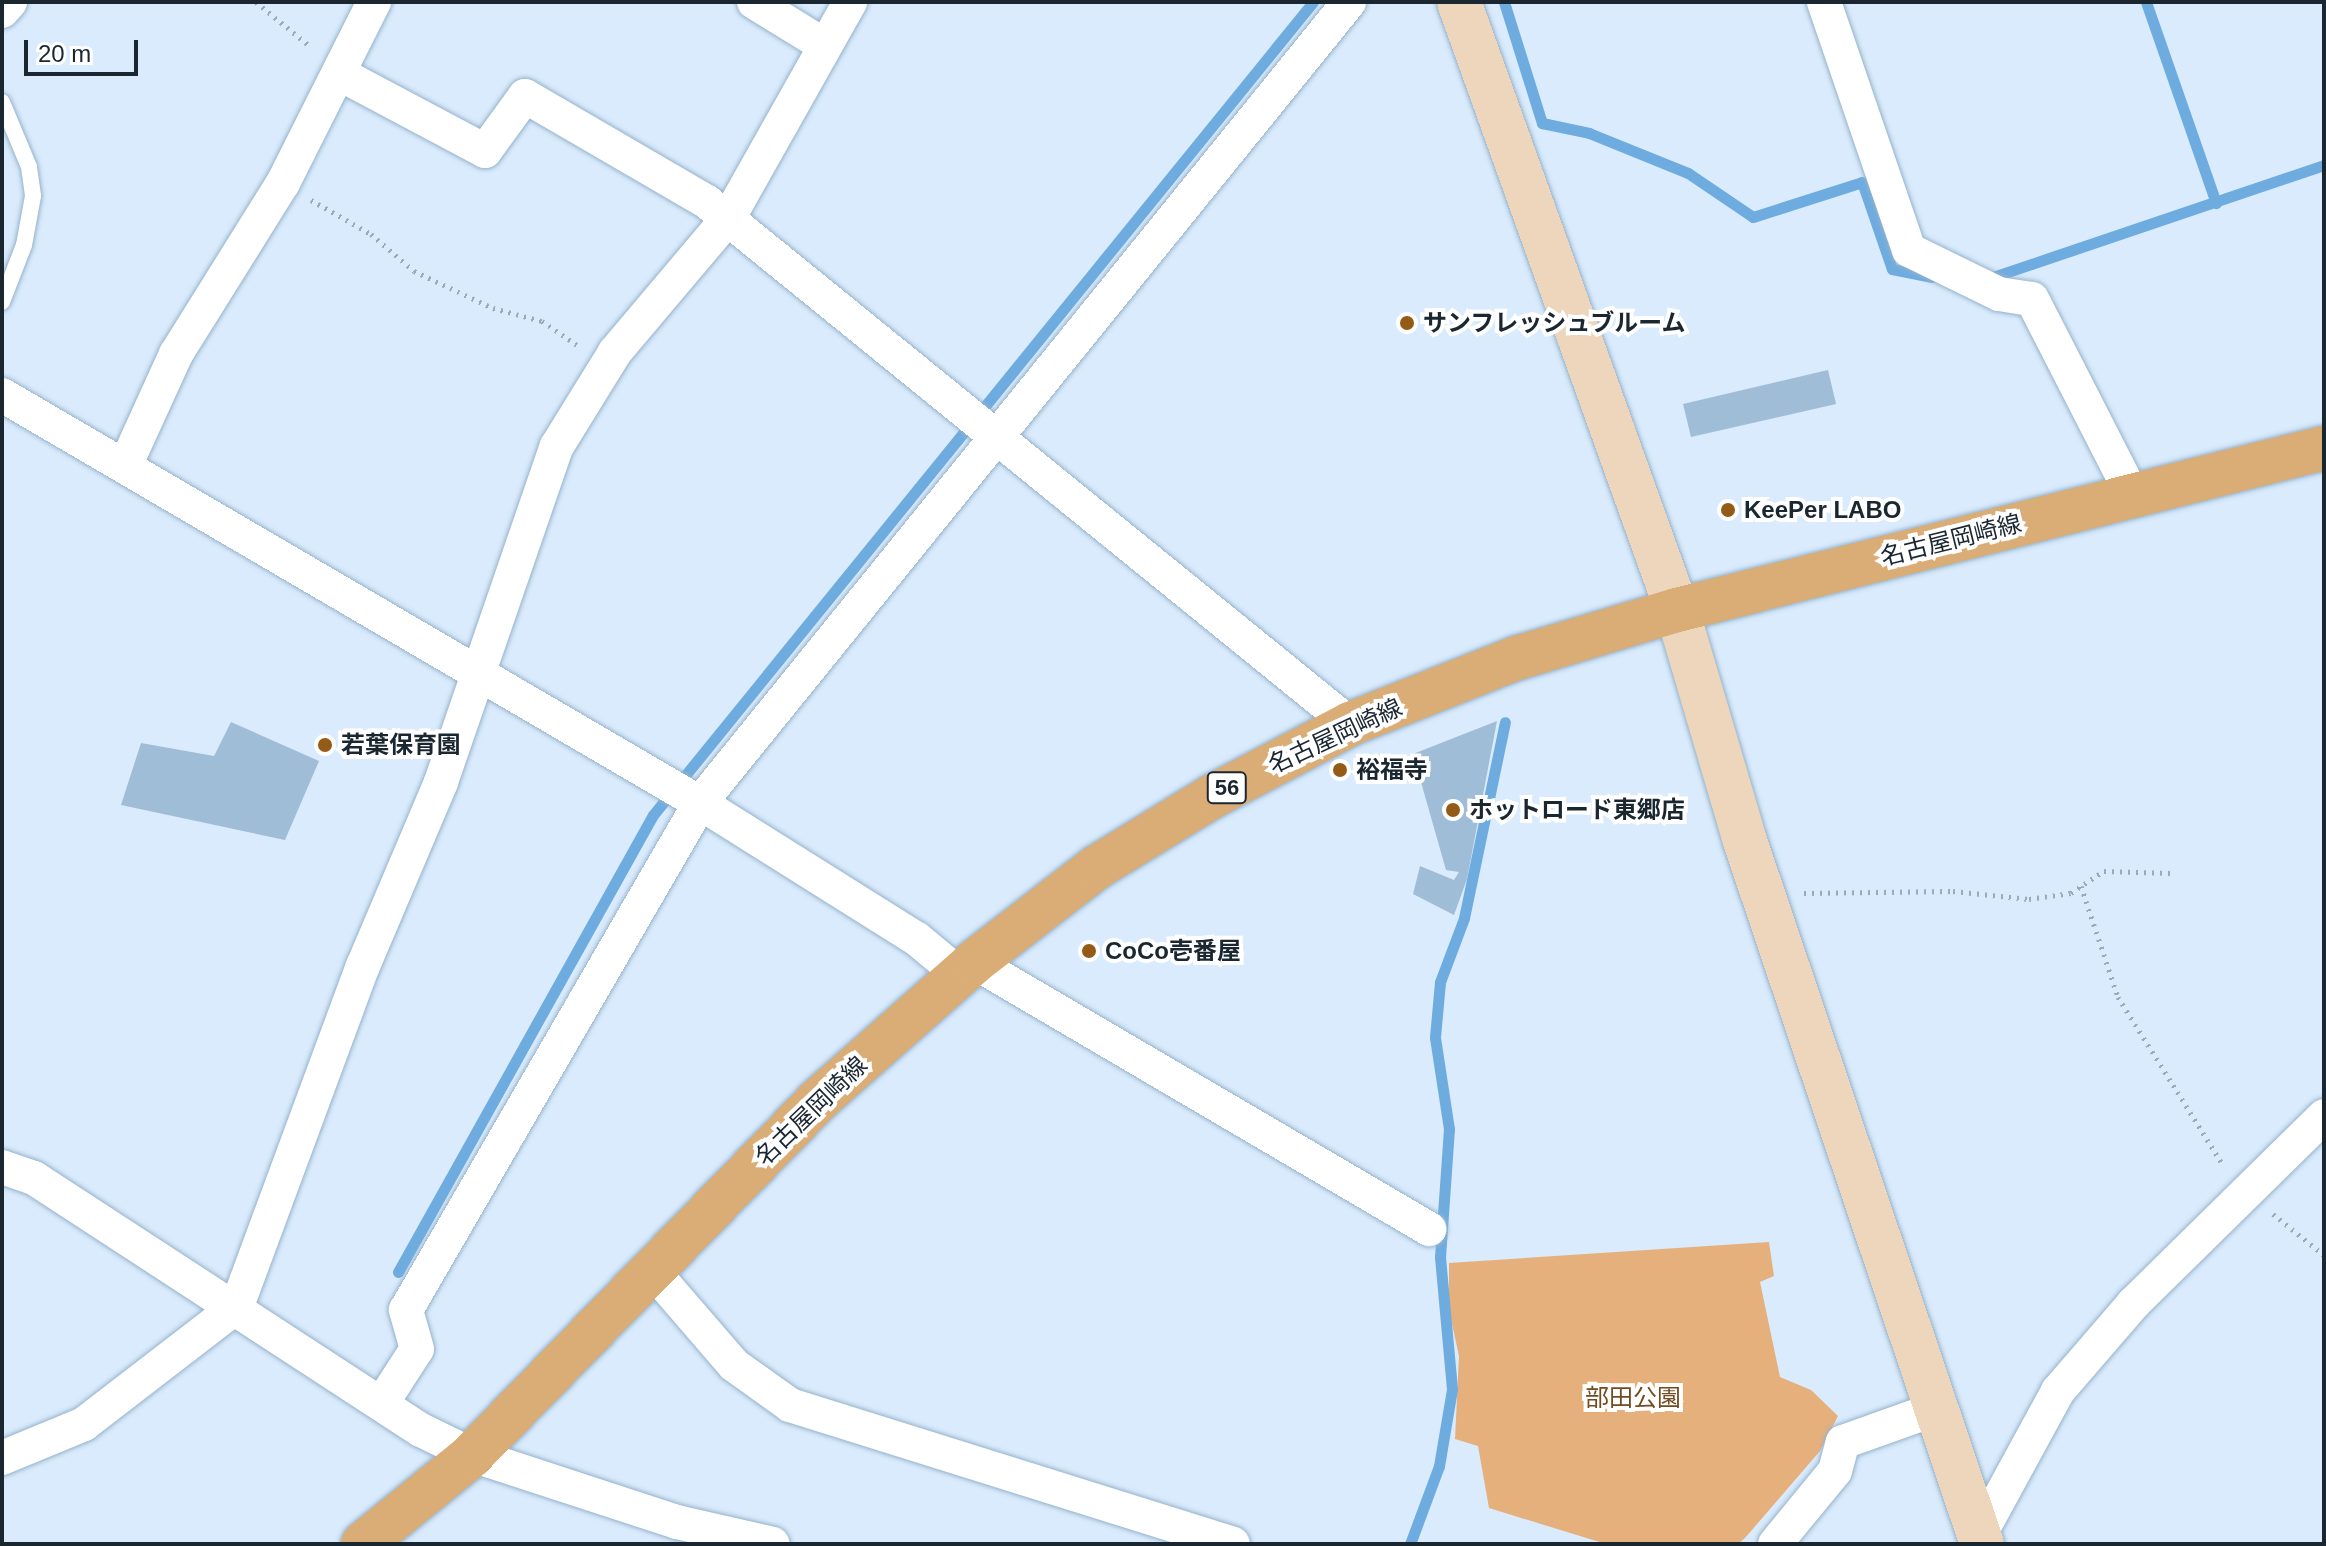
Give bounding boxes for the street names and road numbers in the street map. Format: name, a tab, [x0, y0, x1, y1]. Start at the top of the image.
street label: 名古屋岡崎線	[1878, 509, 2024, 571]
street label: 名古屋岡崎線	[1264, 693, 1406, 779]
road number: 56	[1205, 770, 1249, 806]
street label: 名古屋岡崎線	[749, 1051, 873, 1171]

